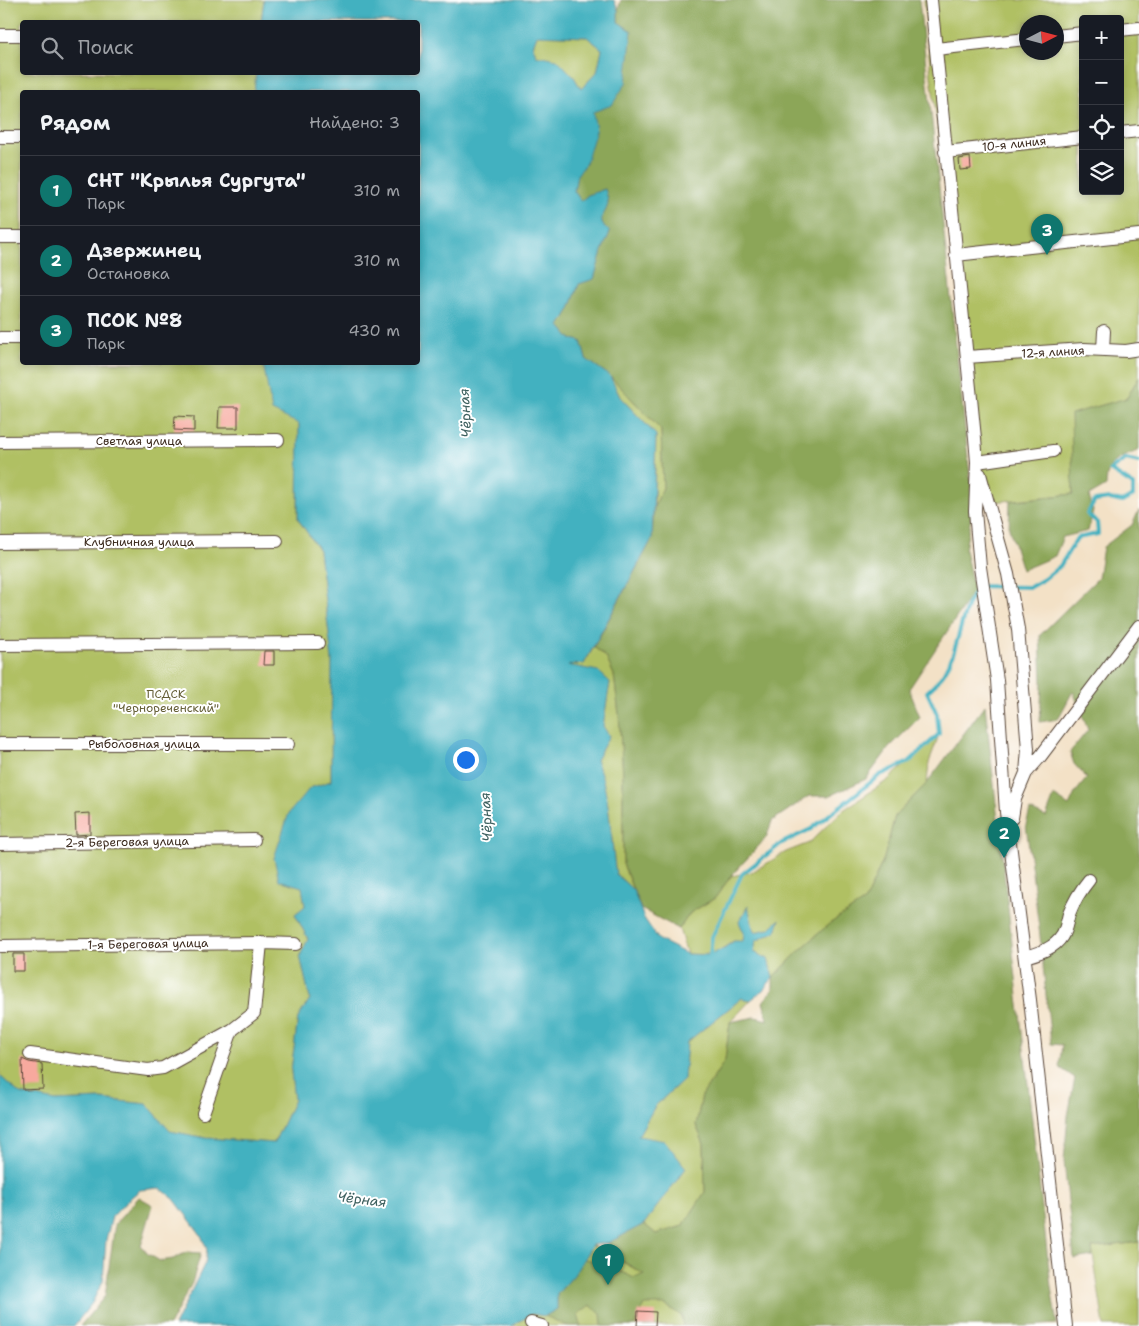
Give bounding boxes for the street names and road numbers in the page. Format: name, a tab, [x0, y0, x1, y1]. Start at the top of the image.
street label: 10-я линия	[981, 133, 1047, 155]
street label: 12-я линия	[1021, 342, 1085, 362]
street label: Светлая улица	[96, 433, 183, 449]
street label: Клубничная улица	[84, 534, 195, 550]
street label: Рыболовная улица	[88, 736, 200, 752]
street label: 2-я Береговая улица	[65, 833, 190, 851]
street label: 1-я Береговая улица	[87, 935, 209, 953]

